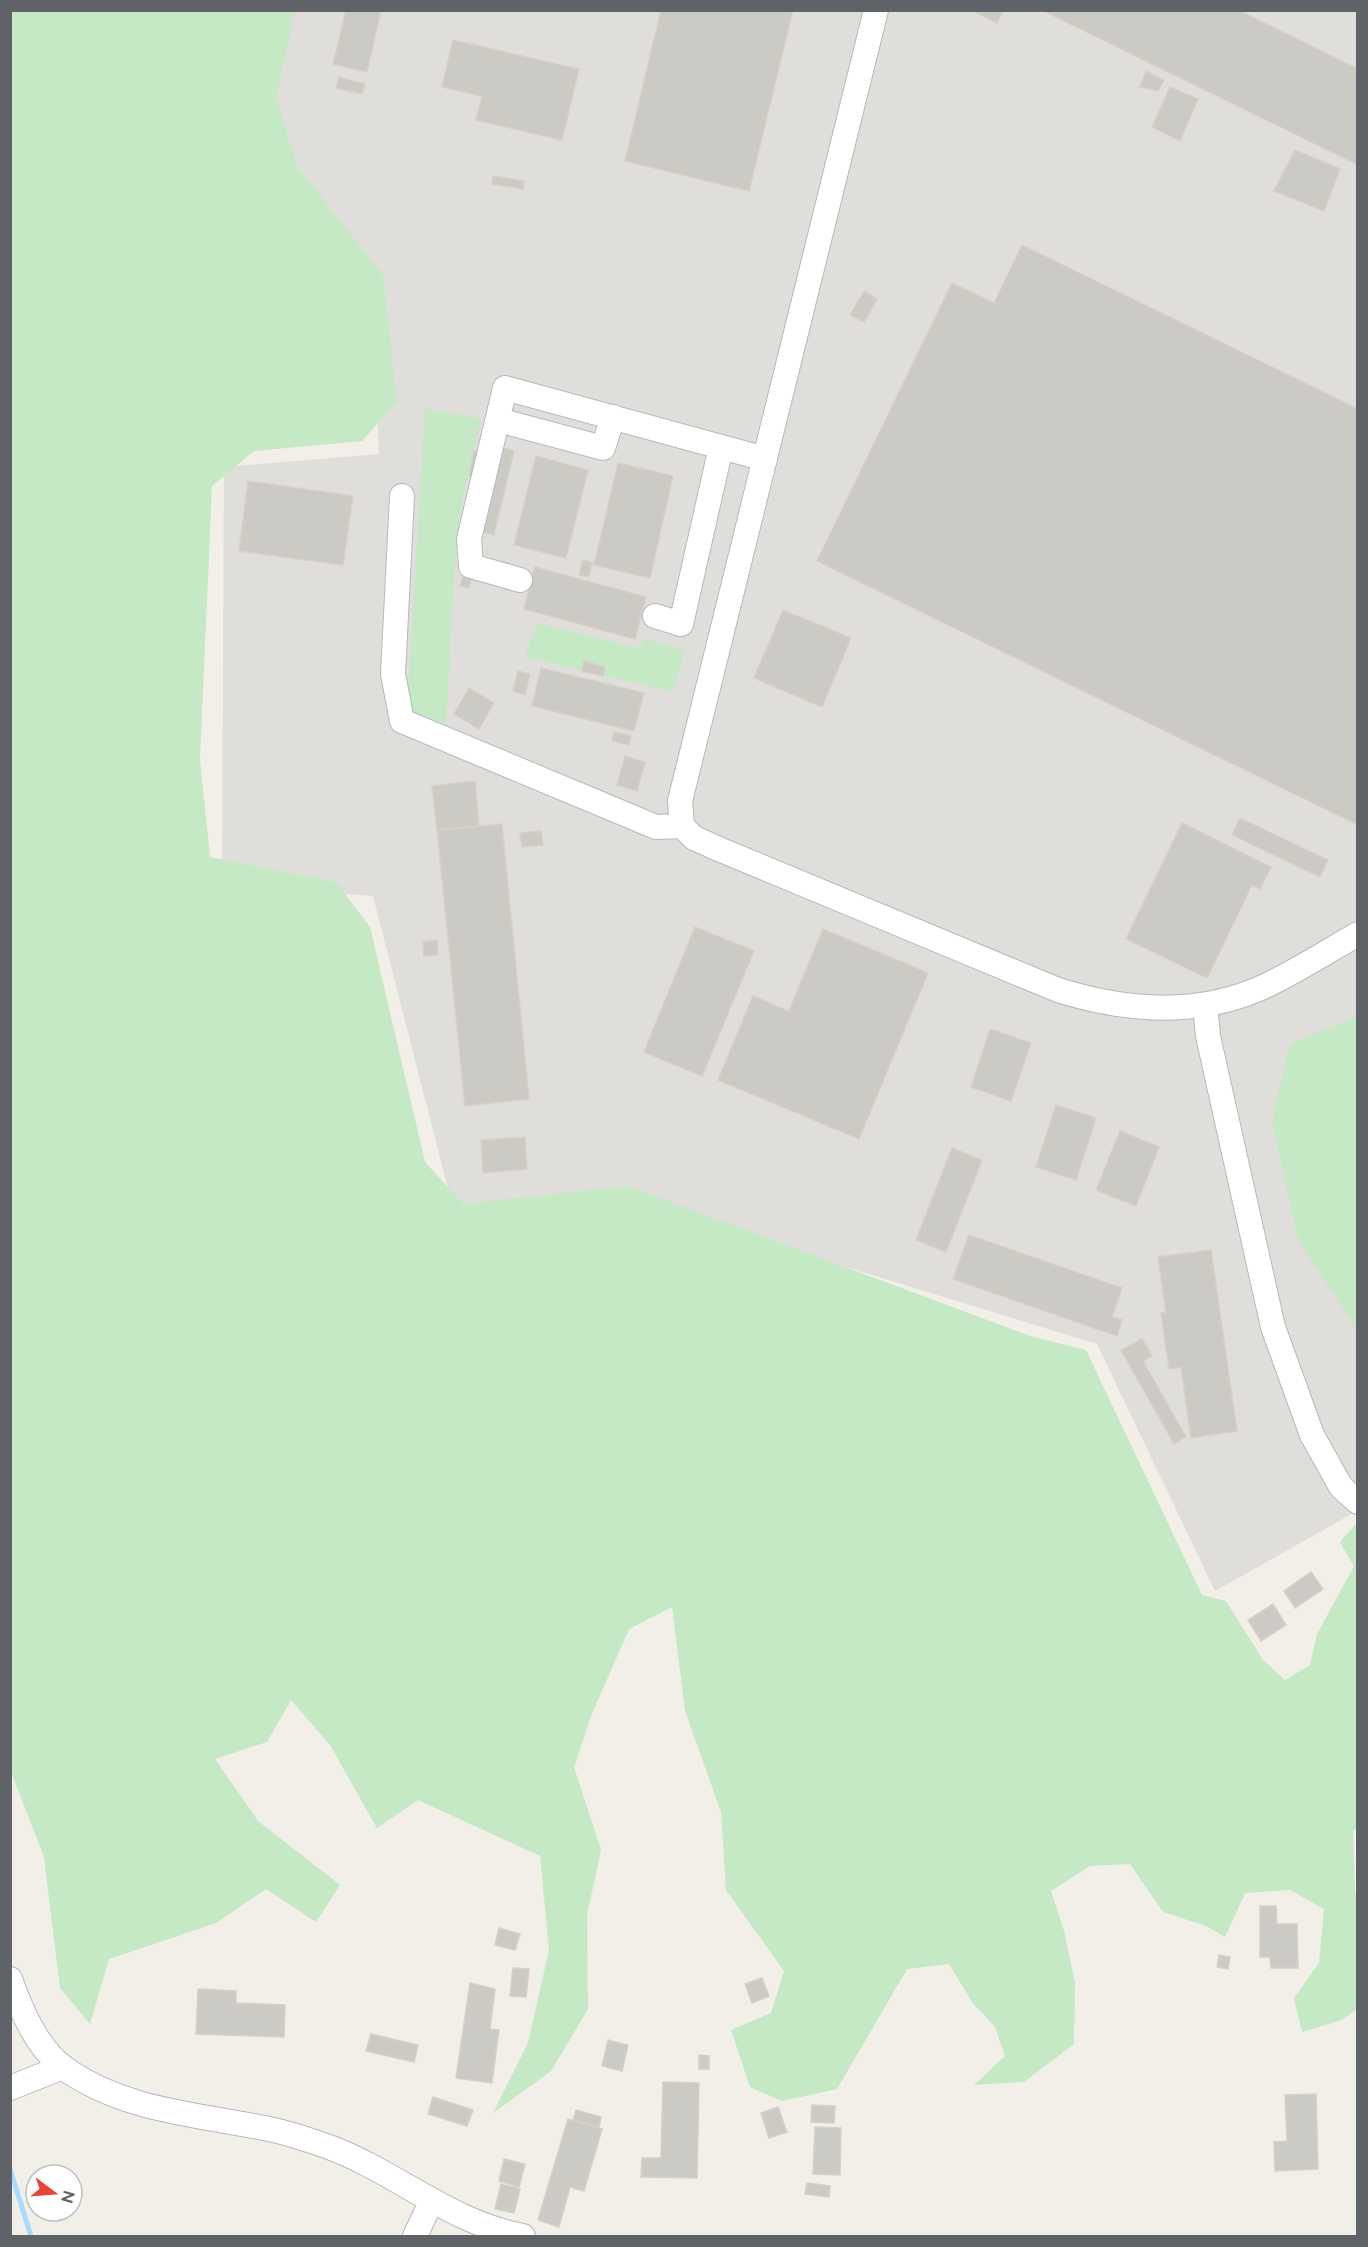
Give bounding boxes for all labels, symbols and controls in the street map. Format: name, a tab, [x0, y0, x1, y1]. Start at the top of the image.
north arrow	[24, 2163, 84, 2223]
text: N	[57, 2189, 79, 2205]

